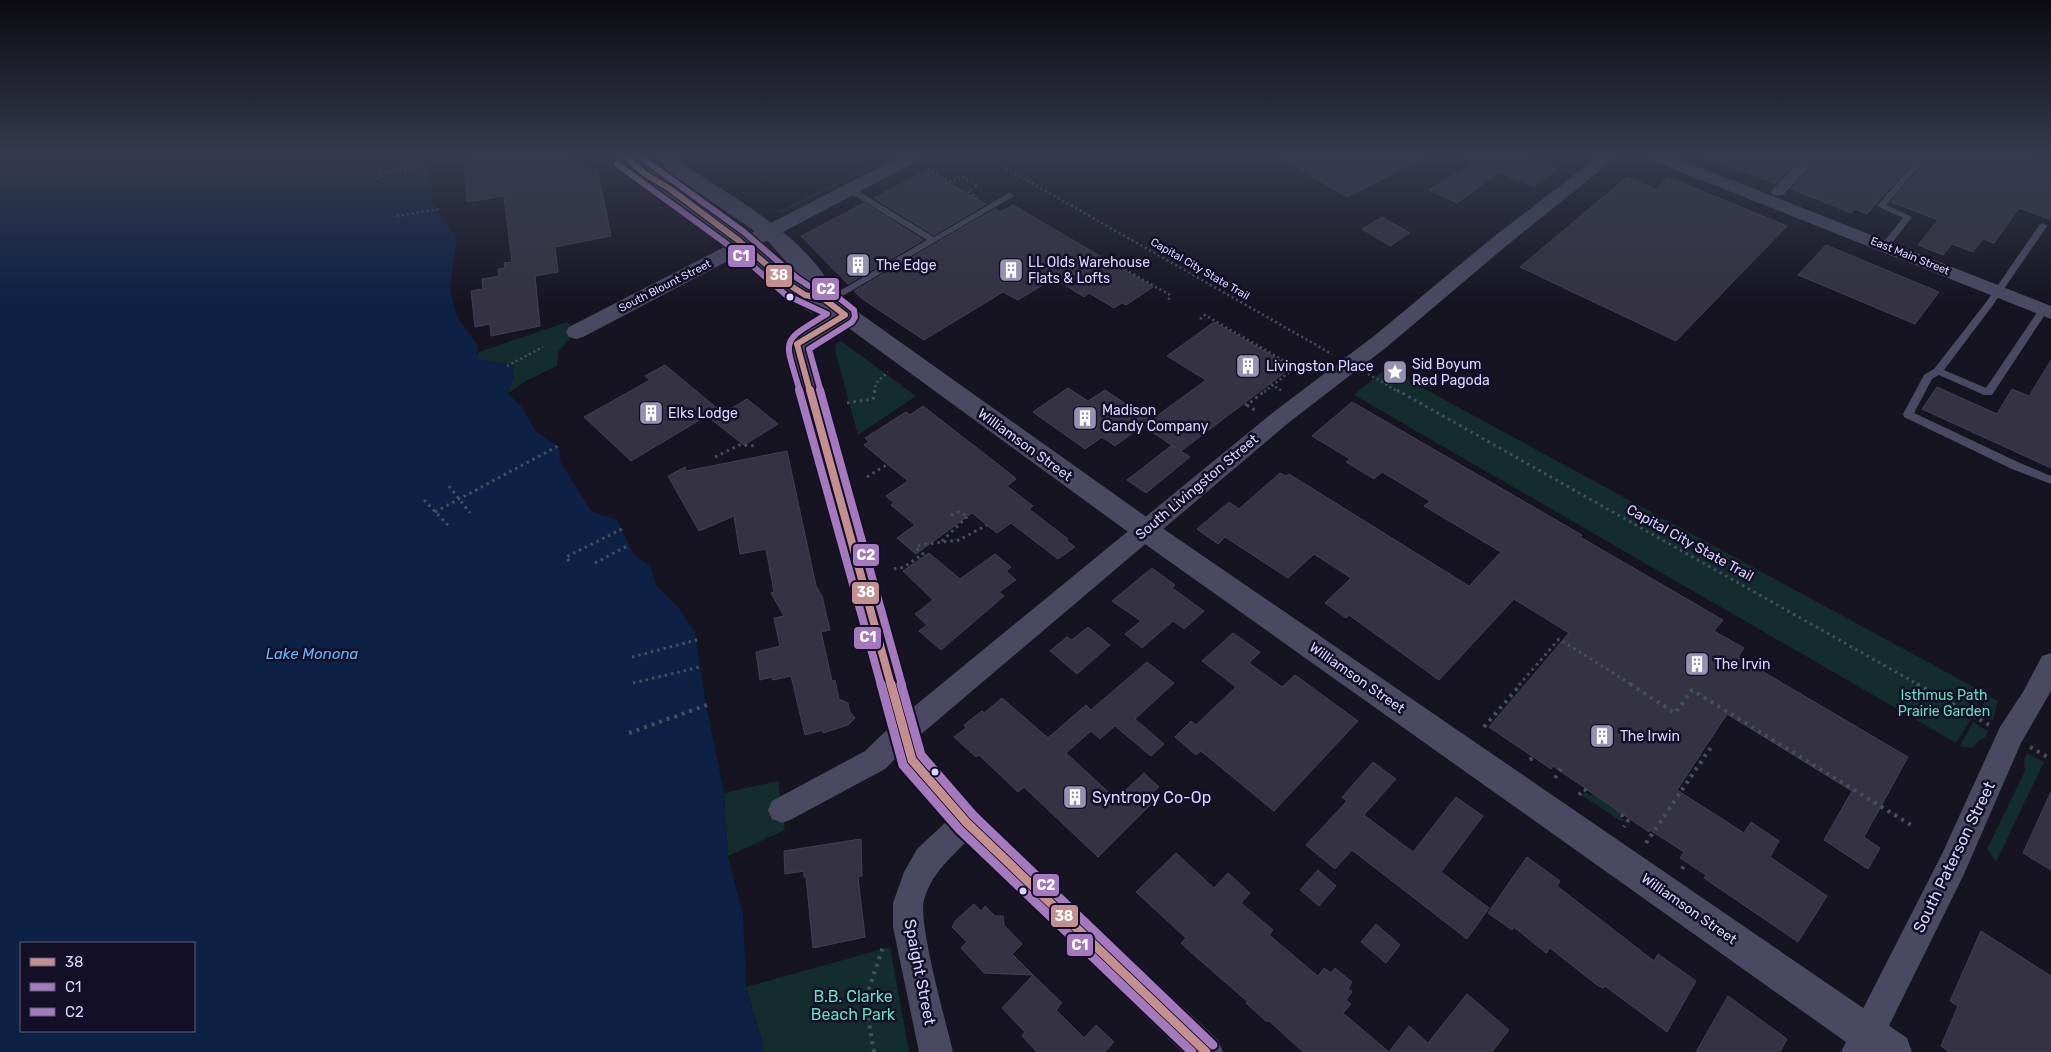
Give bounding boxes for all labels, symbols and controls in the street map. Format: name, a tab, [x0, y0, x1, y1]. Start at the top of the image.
street label: East Main Street	[1869, 234, 1952, 278]
street label: Capital City State Trail	[1148, 235, 1252, 303]
line badge: C1	[727, 244, 756, 268]
text: C1	[733, 248, 749, 265]
building icon: The Edge	[845, 252, 871, 278]
place label: LL Olds Warehouse Flats & Lofts	[1028, 254, 1150, 287]
street label: South Blount Street	[617, 257, 714, 315]
place label: The Edge	[876, 257, 937, 274]
building icon: LL Olds Warehouse Flats & Lofts	[998, 257, 1024, 283]
line badge: 38	[765, 264, 793, 288]
text: 38	[770, 267, 788, 284]
line badge: C2	[811, 277, 840, 301]
text: C2	[817, 281, 835, 298]
unlabelled marker	[785, 292, 795, 302]
building icon: Livingston Place	[1235, 353, 1261, 379]
place label: Sid Boyum Red Pagoda	[1412, 356, 1490, 389]
place label: Livingston Place	[1266, 358, 1374, 375]
place icon: Sid Boyum Red Pagoda	[1382, 359, 1408, 385]
building icon: Elks Lodge	[638, 400, 664, 426]
place label: Madison Candy Company	[1102, 402, 1209, 435]
place label: Elks Lodge	[668, 405, 738, 422]
street label: Williamson Street	[974, 405, 1076, 485]
building icon: Madison Candy Company	[1072, 405, 1098, 431]
street label: South Livingston Street	[1132, 430, 1262, 543]
street label: Capital City State Trail	[1623, 501, 1757, 585]
line badge: C2	[852, 543, 880, 567]
text: C2	[857, 547, 875, 564]
line badge: 38	[851, 581, 880, 605]
text: 38	[857, 584, 875, 601]
line badge: C1	[853, 626, 882, 650]
text: C1	[860, 629, 876, 646]
street label: Williamson Street	[1306, 639, 1408, 718]
water label: Lake Monona	[266, 645, 359, 663]
building icon: The Irvin	[1684, 651, 1710, 677]
place label: The Irvin	[1714, 656, 1770, 673]
park label: Isthmus Path Prairie Garden	[1898, 687, 1990, 720]
building icon: The Irwin	[1589, 723, 1615, 749]
place label: The Irwin	[1620, 728, 1680, 745]
unlabelled marker	[930, 767, 940, 777]
street label: South Paterson Street	[1909, 778, 1999, 936]
building icon: Syntropy Co-Op	[1062, 784, 1088, 810]
place label: Syntropy Co-Op	[1092, 788, 1211, 807]
street label: Williamson Street	[1638, 870, 1740, 949]
line badge: C2	[1032, 873, 1060, 897]
text: C2	[1037, 877, 1055, 894]
unlabelled marker	[1018, 886, 1028, 896]
line badge: 38	[1050, 904, 1079, 928]
text: 38	[1055, 908, 1073, 925]
street label: Spaight Street	[900, 917, 940, 1027]
line badge: C1	[1066, 933, 1094, 957]
text: C1	[1072, 937, 1088, 954]
legend	[20, 942, 195, 1032]
text: 38	[65, 953, 84, 971]
text: C1	[65, 978, 81, 996]
park label: B.B. Clarke Beach Park	[811, 987, 896, 1024]
text: C2	[65, 1003, 84, 1021]

